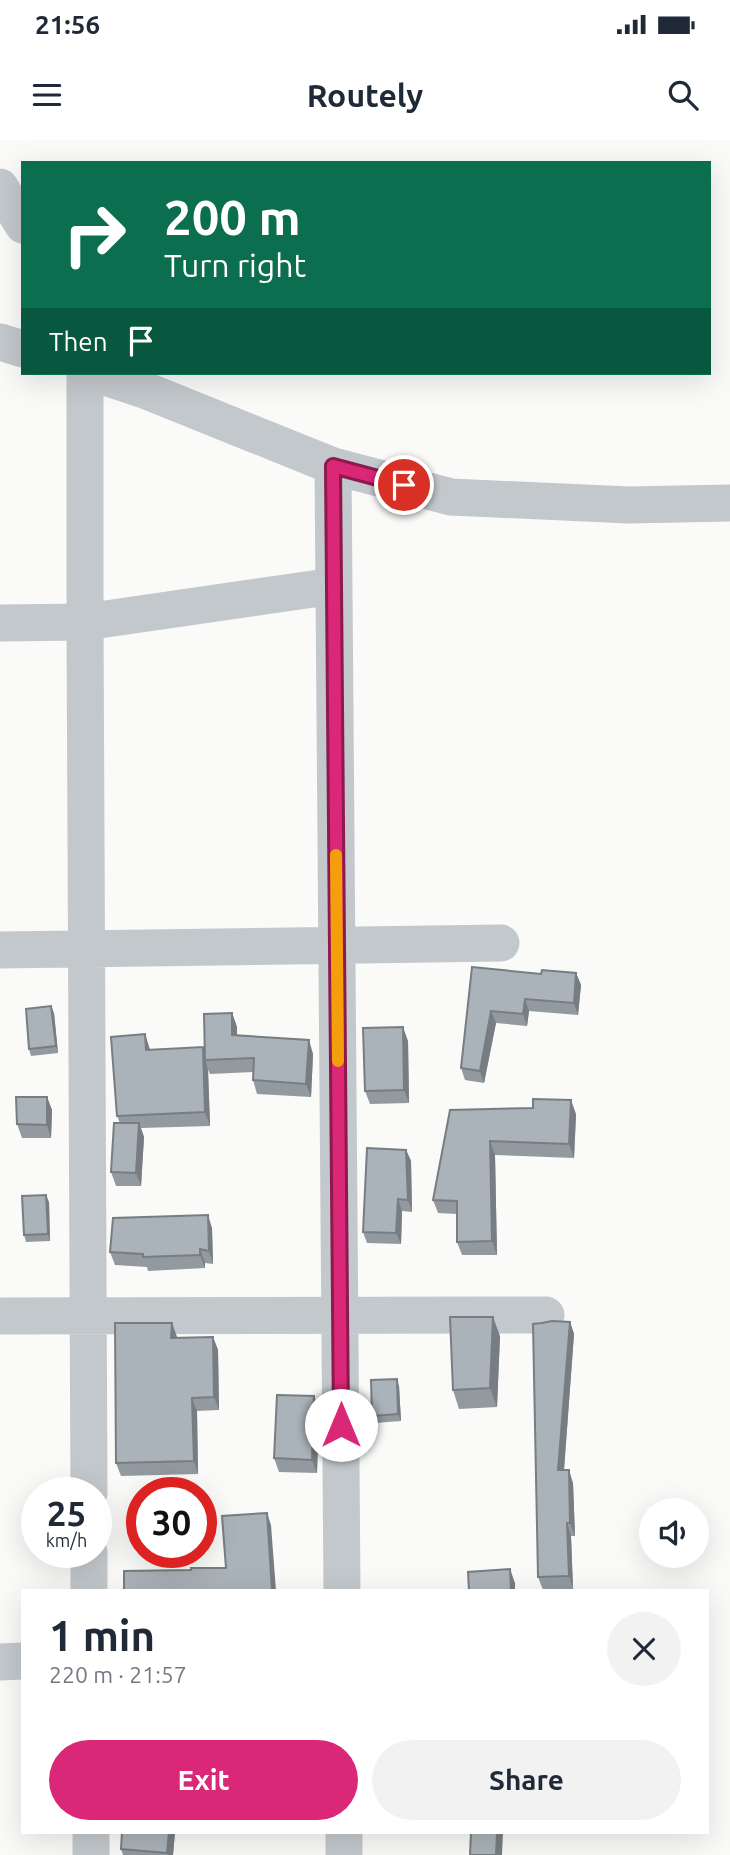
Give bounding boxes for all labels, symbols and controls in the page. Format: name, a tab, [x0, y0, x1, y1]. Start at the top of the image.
text: 21:56	[35, 10, 100, 39]
icon: menu	[28, 76, 66, 114]
icon: search	[664, 76, 702, 114]
text: Routely	[307, 77, 423, 113]
icon: right	[49, 189, 140, 280]
text: 200 m	[164, 189, 301, 244]
text: Turn right	[164, 247, 306, 283]
icon: arrive	[122, 322, 160, 360]
text: Then	[49, 327, 108, 356]
pin	[374, 455, 434, 515]
icon: arrive	[385, 466, 423, 504]
position arrow	[304, 1388, 378, 1462]
speed limit sign: 30	[126, 1477, 217, 1568]
text: 25	[47, 1493, 86, 1533]
map controls	[639, 1498, 709, 1568]
button: sound	[639, 1498, 709, 1568]
text: km/h	[46, 1530, 87, 1550]
text: 1 min	[49, 1612, 155, 1659]
button: close	[607, 1612, 681, 1686]
text: 220 m · 21:57	[49, 1662, 187, 1687]
button: Exit	[49, 1740, 358, 1820]
button: Share	[372, 1740, 681, 1820]

